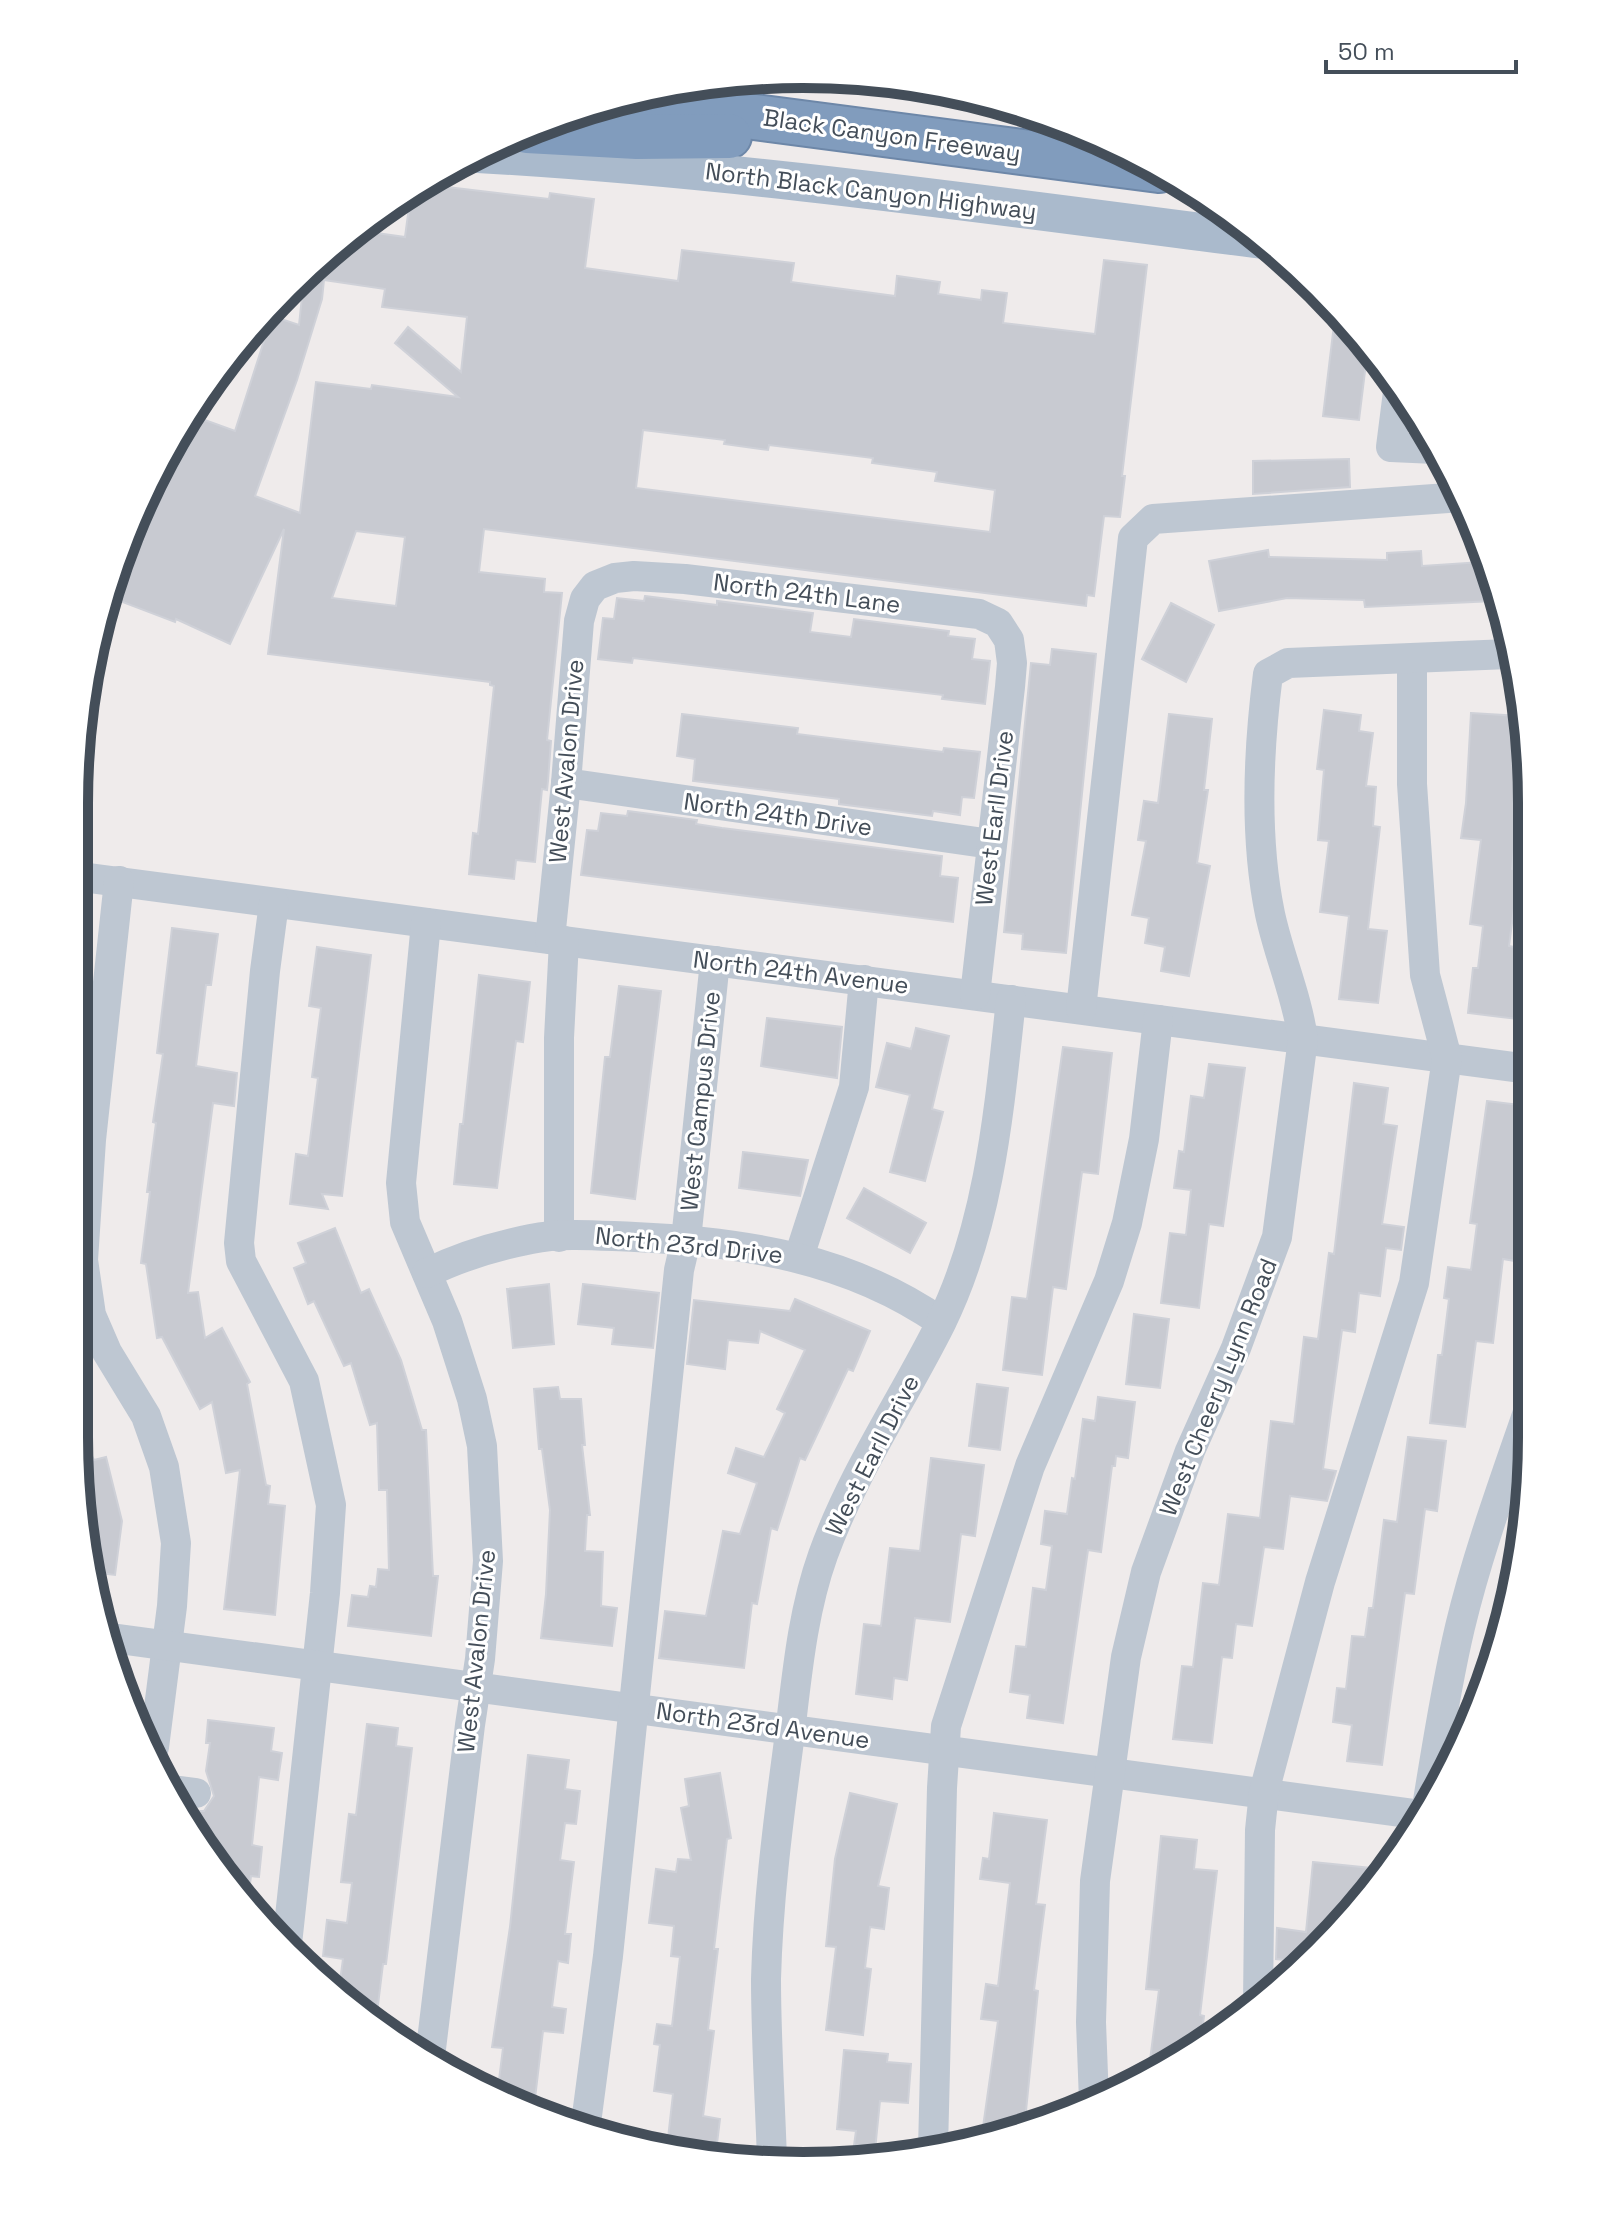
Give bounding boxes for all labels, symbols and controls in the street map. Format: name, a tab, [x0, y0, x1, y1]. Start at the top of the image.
scale bar	[1326, 24, 1516, 74]
text: 50 m	[1338, 36, 1395, 67]
street label: Black Canyon Freeway	[761, 102, 1023, 168]
street label: North Black Canyon Highway	[704, 155, 1038, 227]
street label: North 24th Lane	[712, 566, 902, 620]
street label: West Avalon Drive	[542, 658, 590, 864]
street label: West Earll Drive	[968, 729, 1020, 907]
street label: North 24th Drive	[682, 785, 874, 843]
street label: North 24th Avenue	[691, 943, 911, 1001]
street label: West Campus Drive	[673, 990, 727, 1212]
street label: North 23rd Drive	[594, 1220, 784, 1270]
street label: West Cheery Lynn Road	[1152, 1254, 1284, 1520]
street label: West Earll Drive	[818, 1369, 926, 1541]
street label: West Avalon Drive	[450, 1548, 502, 1754]
street label: North 23rd Avenue	[654, 1695, 872, 1755]

